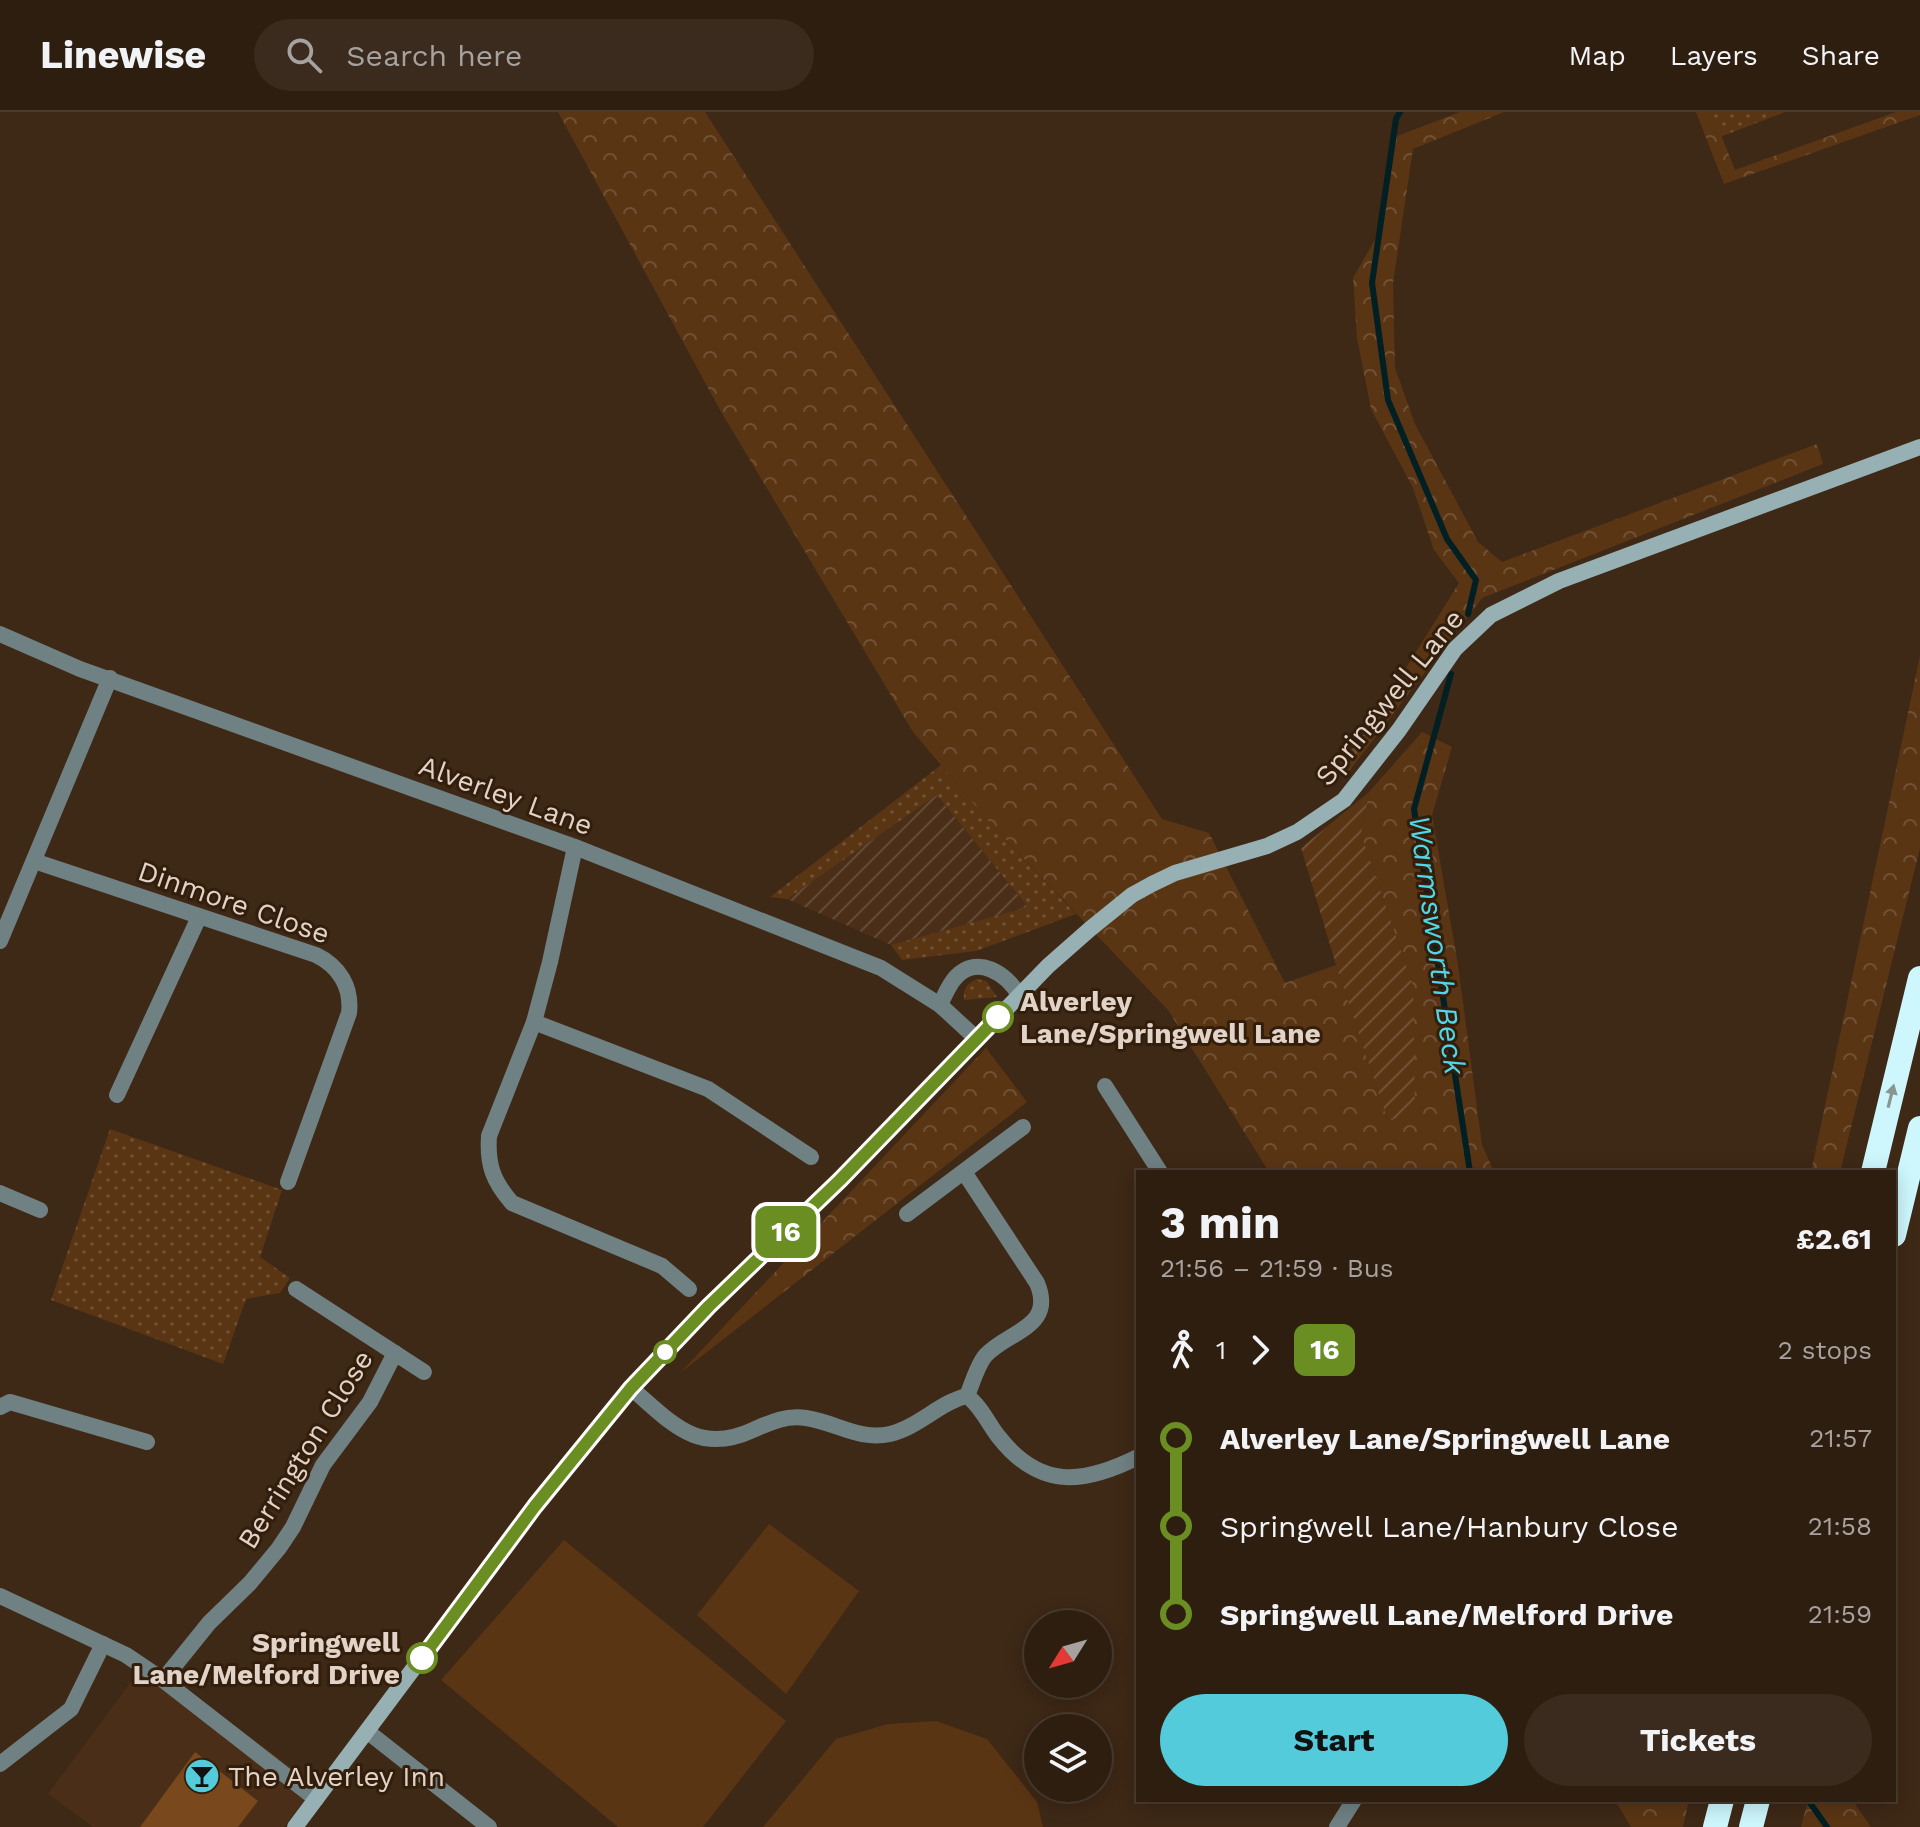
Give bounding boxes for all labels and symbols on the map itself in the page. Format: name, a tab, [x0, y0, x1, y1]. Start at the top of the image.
street label: Springwell Lane	[1308, 603, 1471, 792]
street label: Alverley Lane	[415, 749, 597, 842]
water label: Warmsworth Beck	[1402, 813, 1473, 1078]
street label: Dinmore Close	[134, 854, 334, 951]
place label: Alverley Lane/Springwell Lane	[1020, 985, 1321, 1050]
marker: Alverley Lane/Springwell Lane	[983, 1002, 1013, 1032]
one-way arrow	[1885, 1084, 1898, 1109]
line badge: 16	[750, 1206, 822, 1258]
unlabelled marker	[654, 1341, 676, 1363]
street label: Berrington Close	[231, 1344, 380, 1555]
north arrow	[1024, 1610, 1112, 1698]
place label: Springwell Lane/Melford Drive	[133, 1626, 401, 1691]
marker: Springwell Lane/Melford Drive	[407, 1643, 437, 1673]
bar icon: The Alverley Inn	[183, 1757, 221, 1795]
place label: The Alverley Inn	[228, 1760, 445, 1793]

